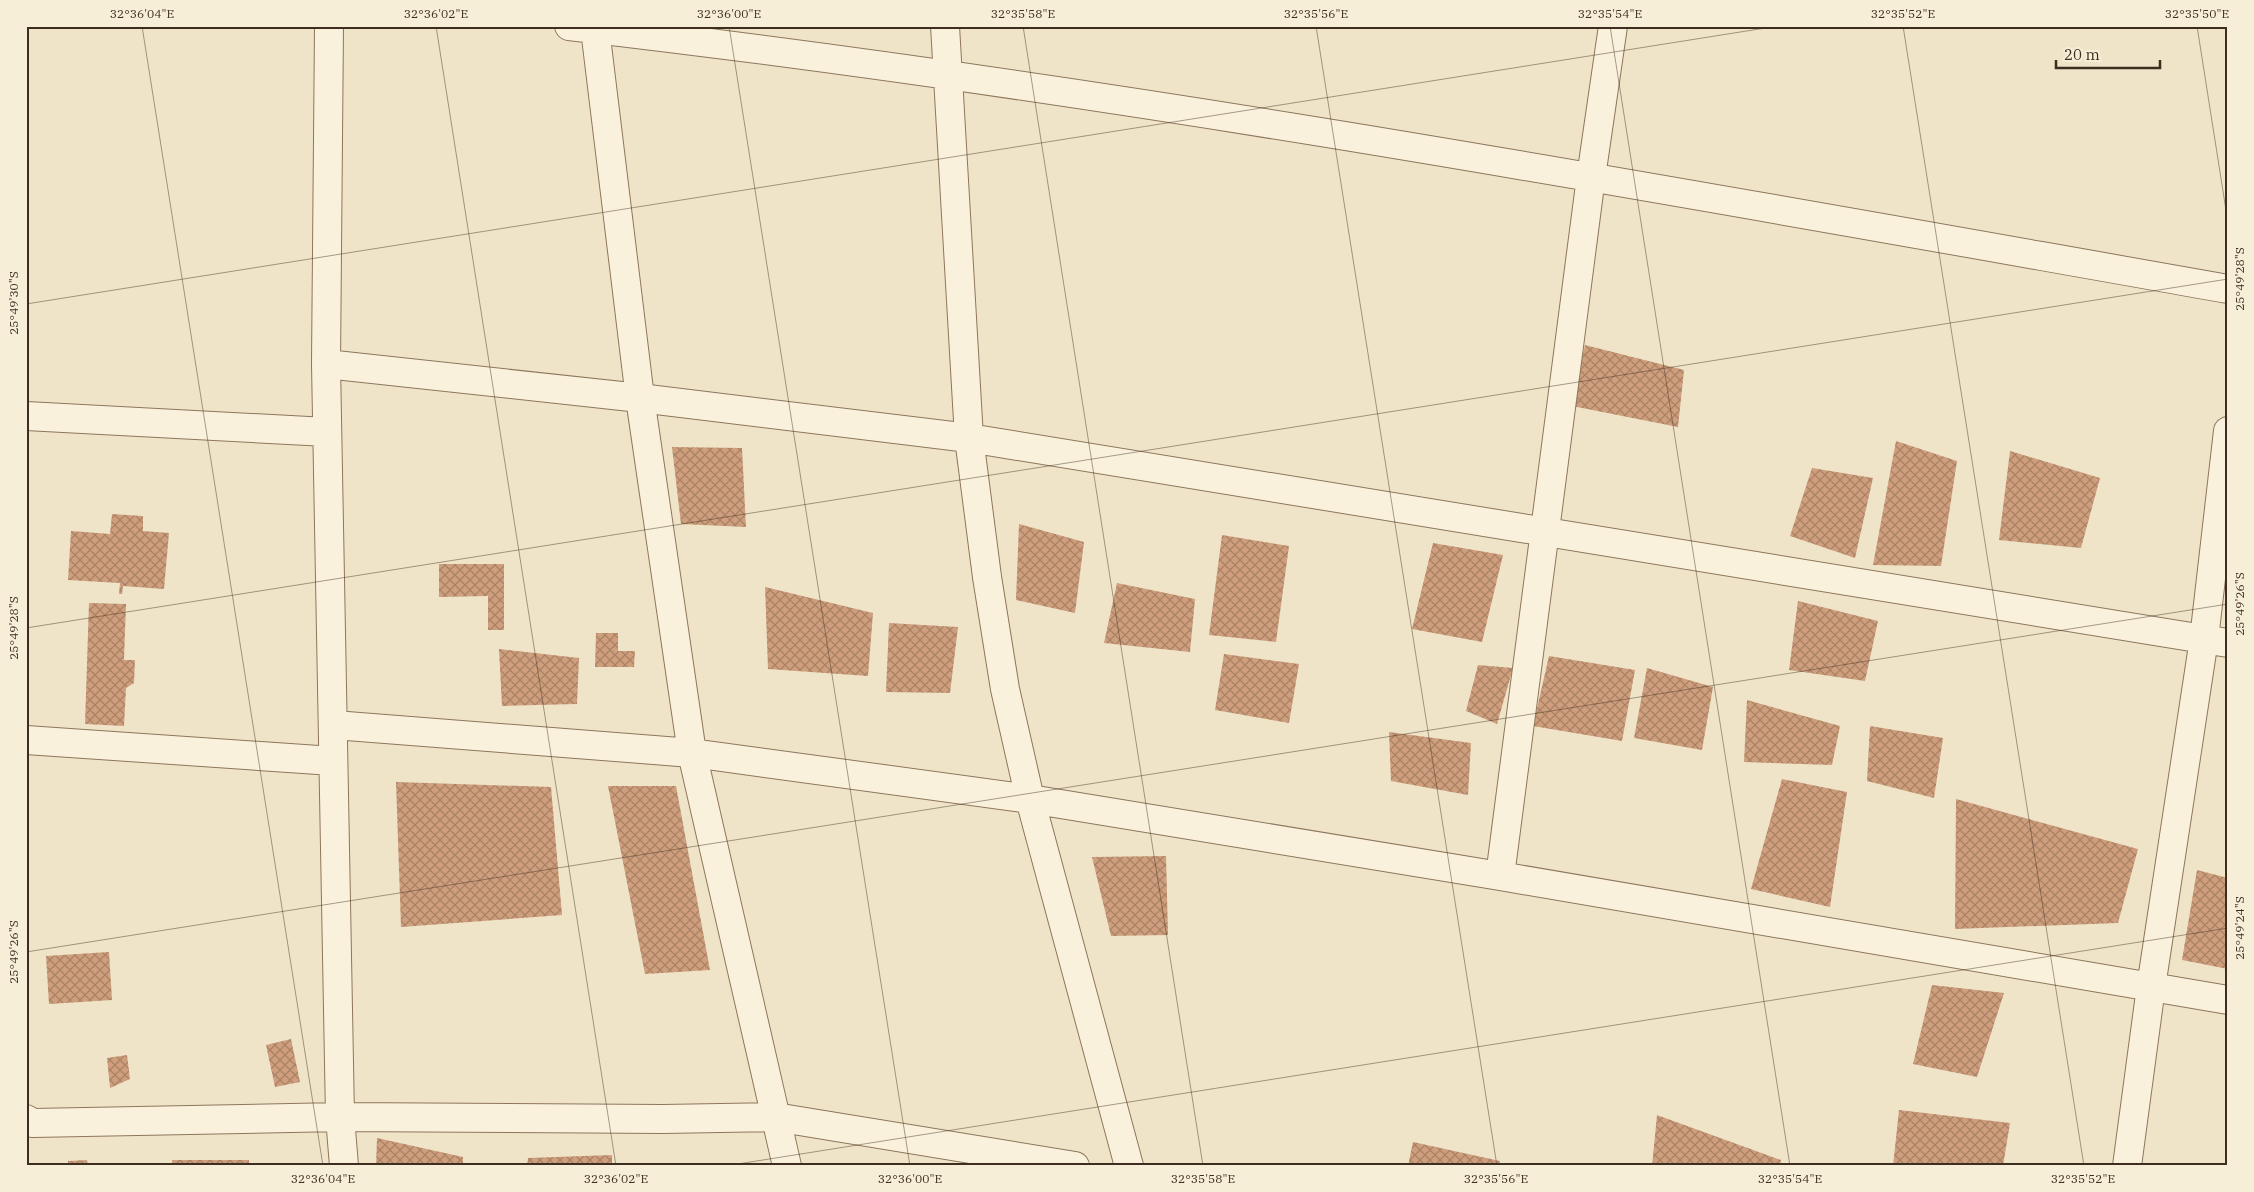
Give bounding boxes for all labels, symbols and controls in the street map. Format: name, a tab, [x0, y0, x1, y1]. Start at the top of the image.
text: 32°36'04"E	[110, 6, 174, 21]
text: 32°36'02"E	[404, 6, 468, 21]
text: 32°36'00"E	[697, 6, 761, 21]
text: 32°35'58"E	[991, 6, 1055, 21]
text: 32°35'56"E	[1284, 6, 1348, 21]
text: 32°35'54"E	[1578, 6, 1642, 21]
text: 32°35'52"E	[1871, 6, 1935, 21]
text: 32°35'50"E	[2165, 6, 2229, 21]
scale bar	[2056, 38, 2160, 70]
text: 20 m	[2064, 45, 2100, 64]
text: 25°49'28"S	[2232, 247, 2247, 311]
text: 25°49'30"S	[6, 271, 21, 335]
text: 25°49'26"S	[2232, 572, 2247, 636]
text: 25°49'28"S	[6, 596, 21, 660]
text: 25°49'24"S	[2232, 896, 2247, 960]
text: 25°49'26"S	[6, 920, 21, 984]
text: 32°36'04"E	[291, 1171, 355, 1186]
text: 32°36'02"E	[584, 1171, 648, 1186]
text: 32°36'00"E	[878, 1171, 942, 1186]
text: 32°35'58"E	[1171, 1171, 1235, 1186]
text: 32°35'56"E	[1464, 1171, 1528, 1186]
text: 32°35'54"E	[1758, 1171, 1822, 1186]
text: 32°35'52"E	[2051, 1171, 2115, 1186]

